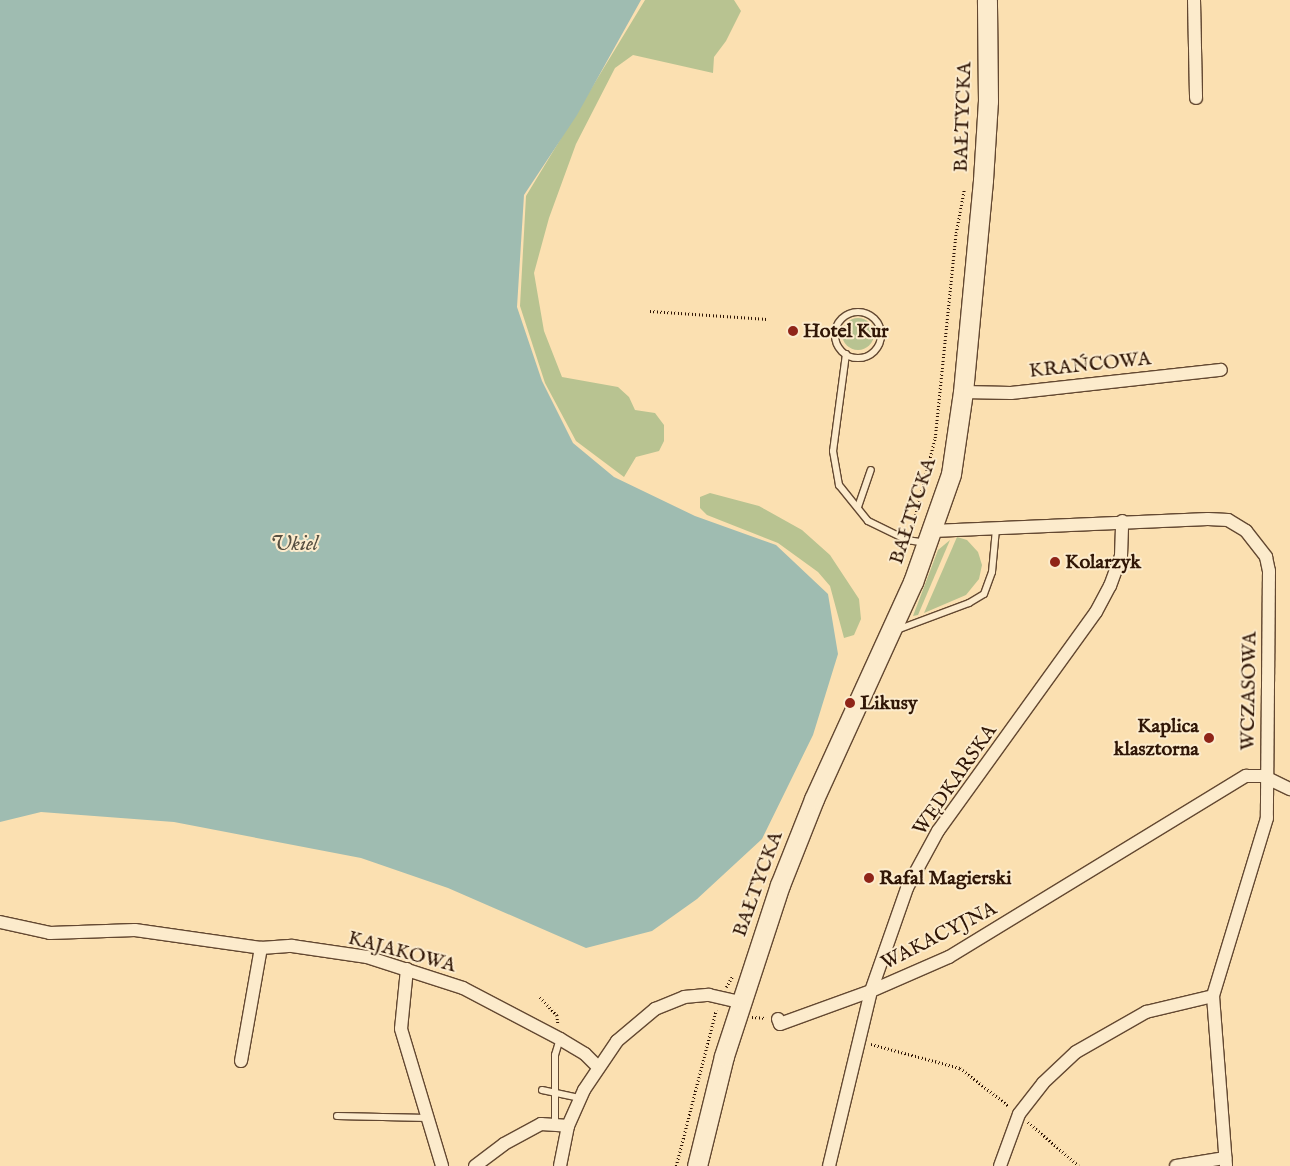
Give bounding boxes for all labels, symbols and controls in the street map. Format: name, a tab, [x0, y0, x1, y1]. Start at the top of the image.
street label: BAŁTYCKA	[949, 61, 977, 173]
place label: Hotel Kur	[803, 319, 889, 343]
marker: Hotel Kur	[787, 325, 799, 337]
street label: KRAŃCOWA	[1028, 347, 1152, 383]
street label: BAŁTYCKA	[884, 455, 942, 567]
water label: Ukiel	[270, 532, 318, 558]
place label: Kolarzyk	[1065, 550, 1141, 574]
marker: Kolarzyk	[1049, 556, 1061, 568]
street label: WCZASOWA	[1236, 631, 1262, 751]
place label: Likusy	[860, 691, 918, 715]
marker: Likusy	[844, 697, 856, 709]
place label: Kaplica klasztorna	[1114, 714, 1199, 761]
street label: WĘDKARSKA	[908, 720, 1002, 840]
marker: Kaplica klasztorna	[1203, 732, 1215, 744]
street label: BAŁTYCKA	[728, 828, 788, 940]
place label: Rafal Magierski	[879, 866, 1012, 890]
marker: Rafal Magierski	[863, 872, 875, 884]
street label: WAKACYJNA	[877, 897, 1001, 975]
street label: KAJAKOWA	[345, 926, 459, 978]

